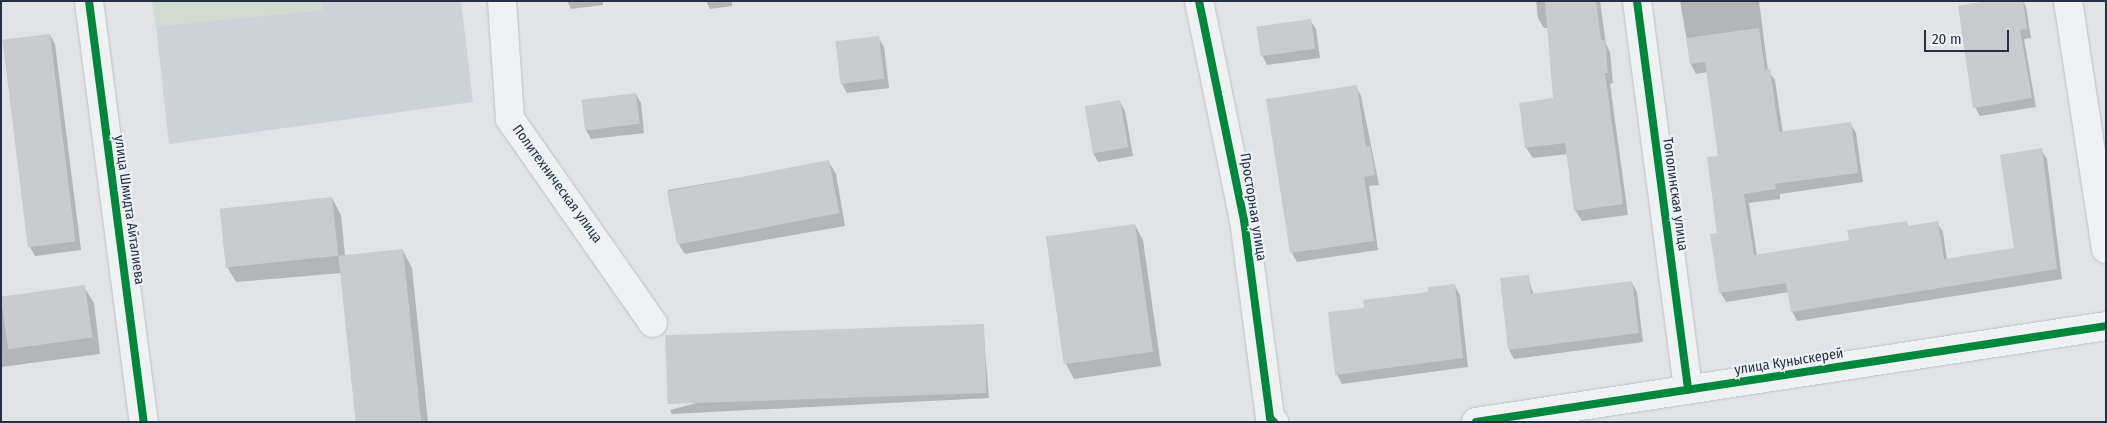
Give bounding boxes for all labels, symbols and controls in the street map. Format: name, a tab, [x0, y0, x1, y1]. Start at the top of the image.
scale bar	[1927, 20, 2012, 52]
text: 20 m	[1932, 30, 1962, 48]
street label: Политехническая улица	[508, 122, 606, 246]
street label: улица Шмидта Айталиева	[110, 134, 148, 286]
street label: Тополинская улица	[1659, 136, 1691, 252]
street label: Просторная улица	[1236, 152, 1270, 262]
street label: улица Куныскерей	[1733, 345, 1845, 379]

